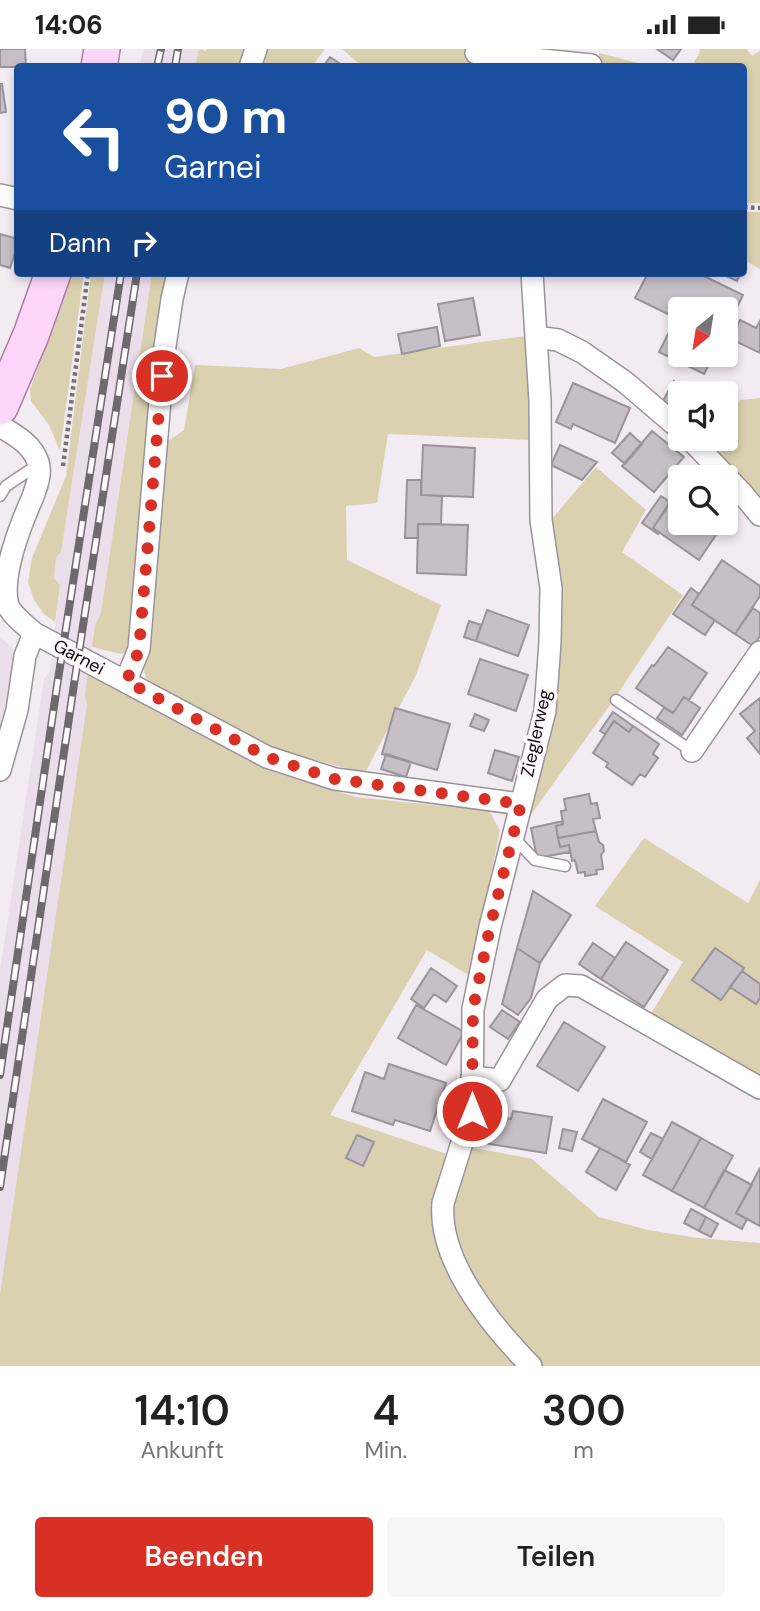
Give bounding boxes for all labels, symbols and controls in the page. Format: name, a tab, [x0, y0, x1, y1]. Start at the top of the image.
text: 14:06	[35, 8, 103, 42]
text: 90 m	[164, 84, 287, 148]
icon: left	[49, 91, 140, 182]
text: Garnei	[164, 146, 262, 188]
icon: right	[125, 224, 163, 262]
text: Dann	[49, 226, 111, 260]
north arrow	[668, 297, 738, 367]
map controls	[668, 297, 738, 535]
pin	[132, 346, 192, 406]
icon: arrive	[143, 357, 181, 395]
button: sound	[668, 381, 738, 451]
button: search	[668, 465, 738, 535]
street label: Garnei	[49, 633, 109, 681]
street label: Zieglerweg	[515, 687, 557, 779]
position arrow	[435, 1074, 509, 1148]
text: 14:10	[135, 1383, 230, 1438]
text: 4	[372, 1383, 399, 1438]
text: 300	[542, 1383, 625, 1438]
text: Ankunft	[141, 1435, 224, 1465]
text: Min.	[364, 1435, 407, 1465]
text: m	[573, 1435, 594, 1465]
button: Beenden	[35, 1517, 373, 1597]
button: Teilen	[387, 1517, 725, 1597]

